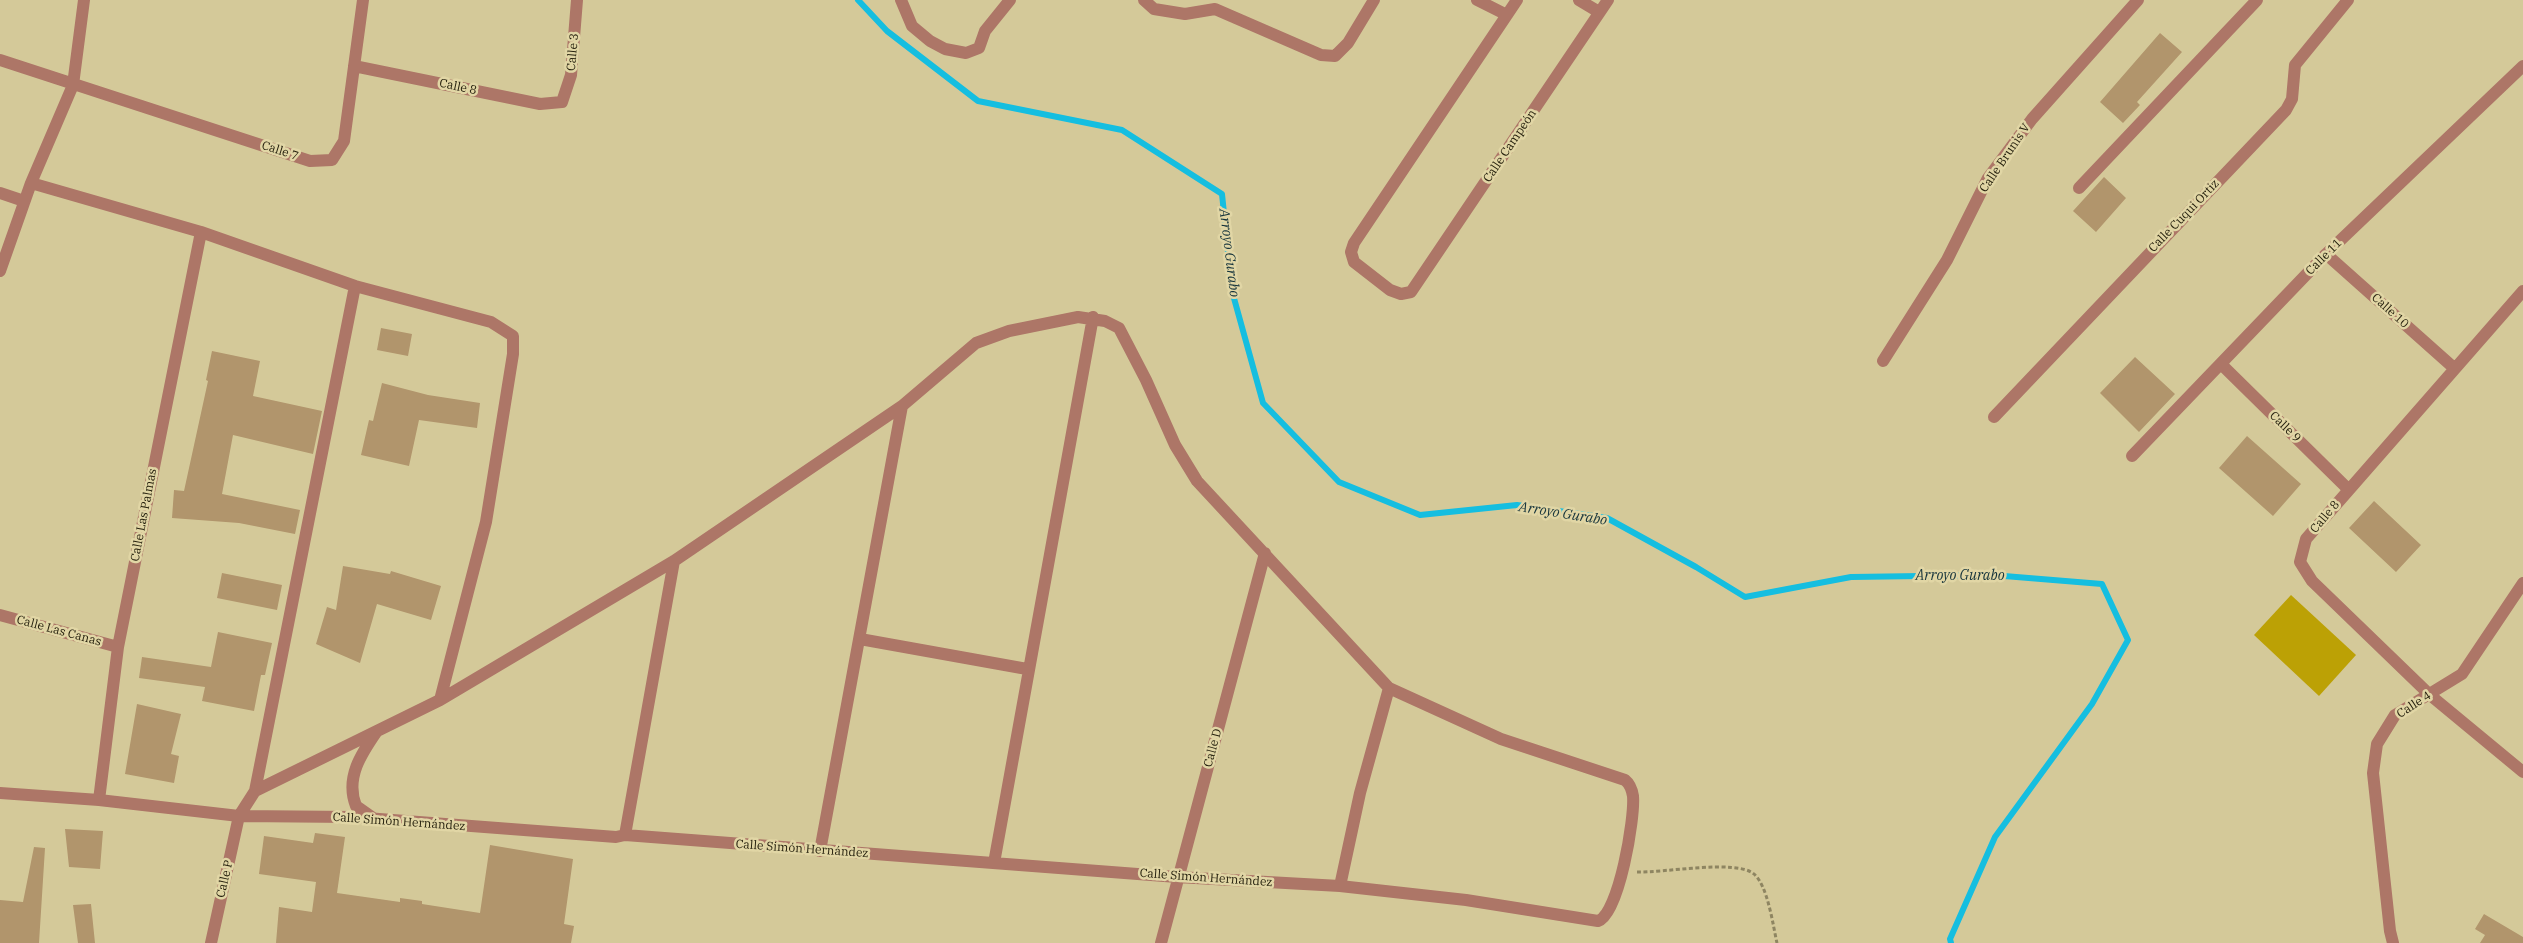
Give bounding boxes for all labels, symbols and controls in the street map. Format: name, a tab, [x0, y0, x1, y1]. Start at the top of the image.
street label: Calle 3	[564, 33, 582, 71]
street label: Calle 8	[438, 76, 478, 98]
street label: Calle Campeón	[1480, 107, 1540, 185]
street label: Calle Brunis V	[1977, 121, 2033, 195]
street label: Calle 7	[260, 138, 300, 164]
street label: Calle Cuqui Ortiz	[2146, 177, 2222, 255]
water label: Arroyo Gurabo	[1215, 208, 1243, 298]
street label: Calle 11	[2303, 236, 2345, 278]
street label: Calle 10	[2368, 291, 2412, 331]
street label: Calle 9	[2266, 409, 2304, 445]
street label: Calle Las Palmas	[128, 467, 160, 563]
street label: Calle 8	[2307, 498, 2343, 536]
water label: Arroyo Gurabo	[1518, 499, 1608, 529]
water label: Arroyo Gurabo	[1915, 568, 2005, 584]
street label: Calle Las Canas	[15, 613, 103, 649]
street label: Calle 4	[2394, 689, 2434, 721]
street label: Calle D	[1201, 727, 1225, 769]
street label: Calle Simón Hernández	[332, 810, 466, 834]
street label: Calle Simón Hernández	[735, 837, 869, 861]
street label: Calle P	[214, 859, 236, 899]
street label: Calle Simón Hernández	[1139, 866, 1273, 890]

